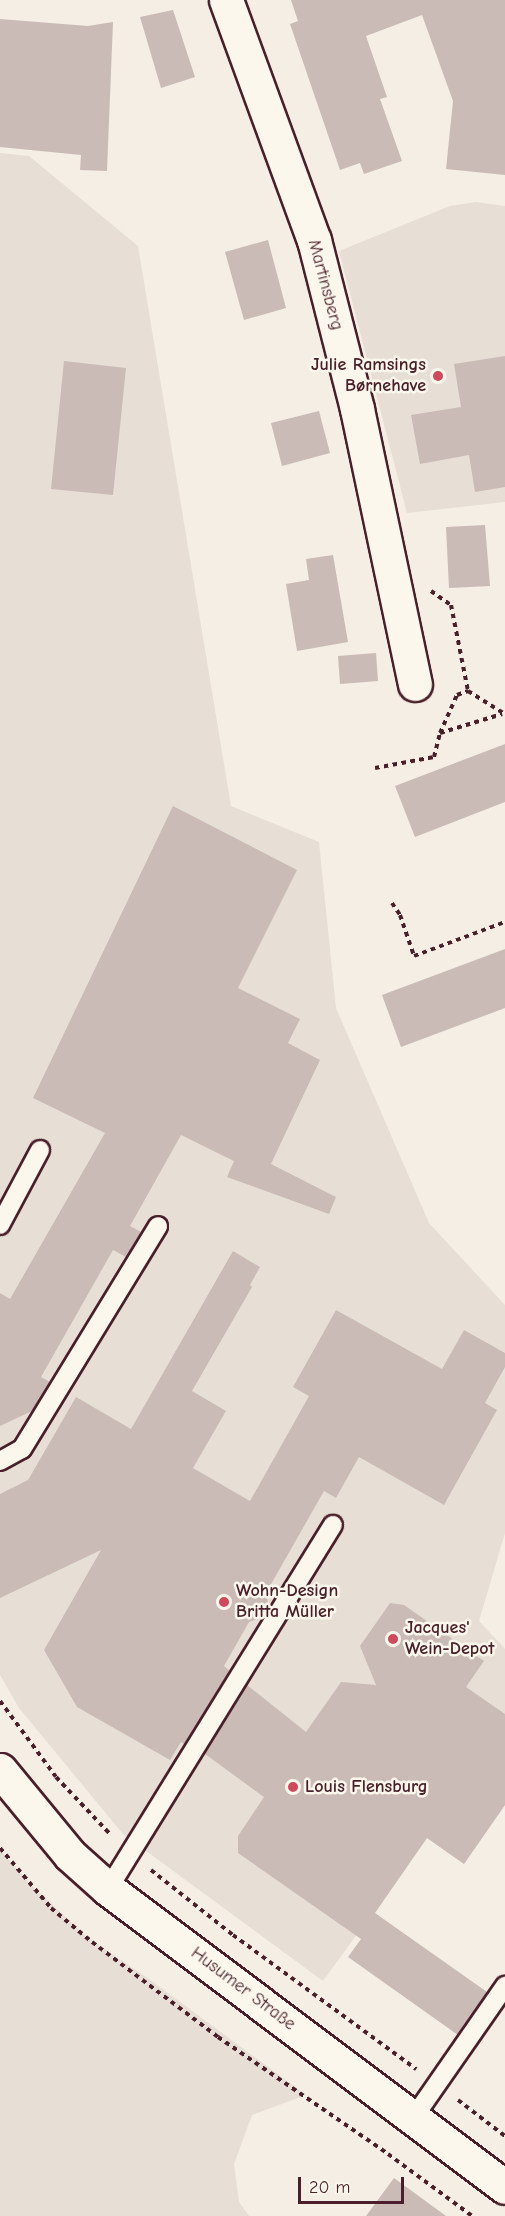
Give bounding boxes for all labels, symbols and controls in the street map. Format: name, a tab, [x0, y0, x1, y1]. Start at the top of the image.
street label: Martinsberg	[303, 237, 347, 333]
place label: Julie Ramsings Børnehave	[311, 355, 426, 398]
marker: Julie Ramsings Børnehave	[431, 369, 445, 383]
place label: Wohn-Design Britta Müller	[236, 1581, 338, 1624]
marker: Wohn-Design Britta Müller	[217, 1595, 231, 1609]
place label: Jacques' Wein-Depot	[405, 1618, 494, 1660]
marker: Jacques' Wein-Depot	[386, 1632, 400, 1646]
place label: Louis Flensburg	[305, 1776, 428, 1798]
marker: Louis Flensburg	[286, 1780, 300, 1794]
street label: Husumer Straße	[186, 1943, 300, 2035]
scale bar	[301, 2165, 408, 2203]
text: 20 m	[309, 2177, 350, 2198]

